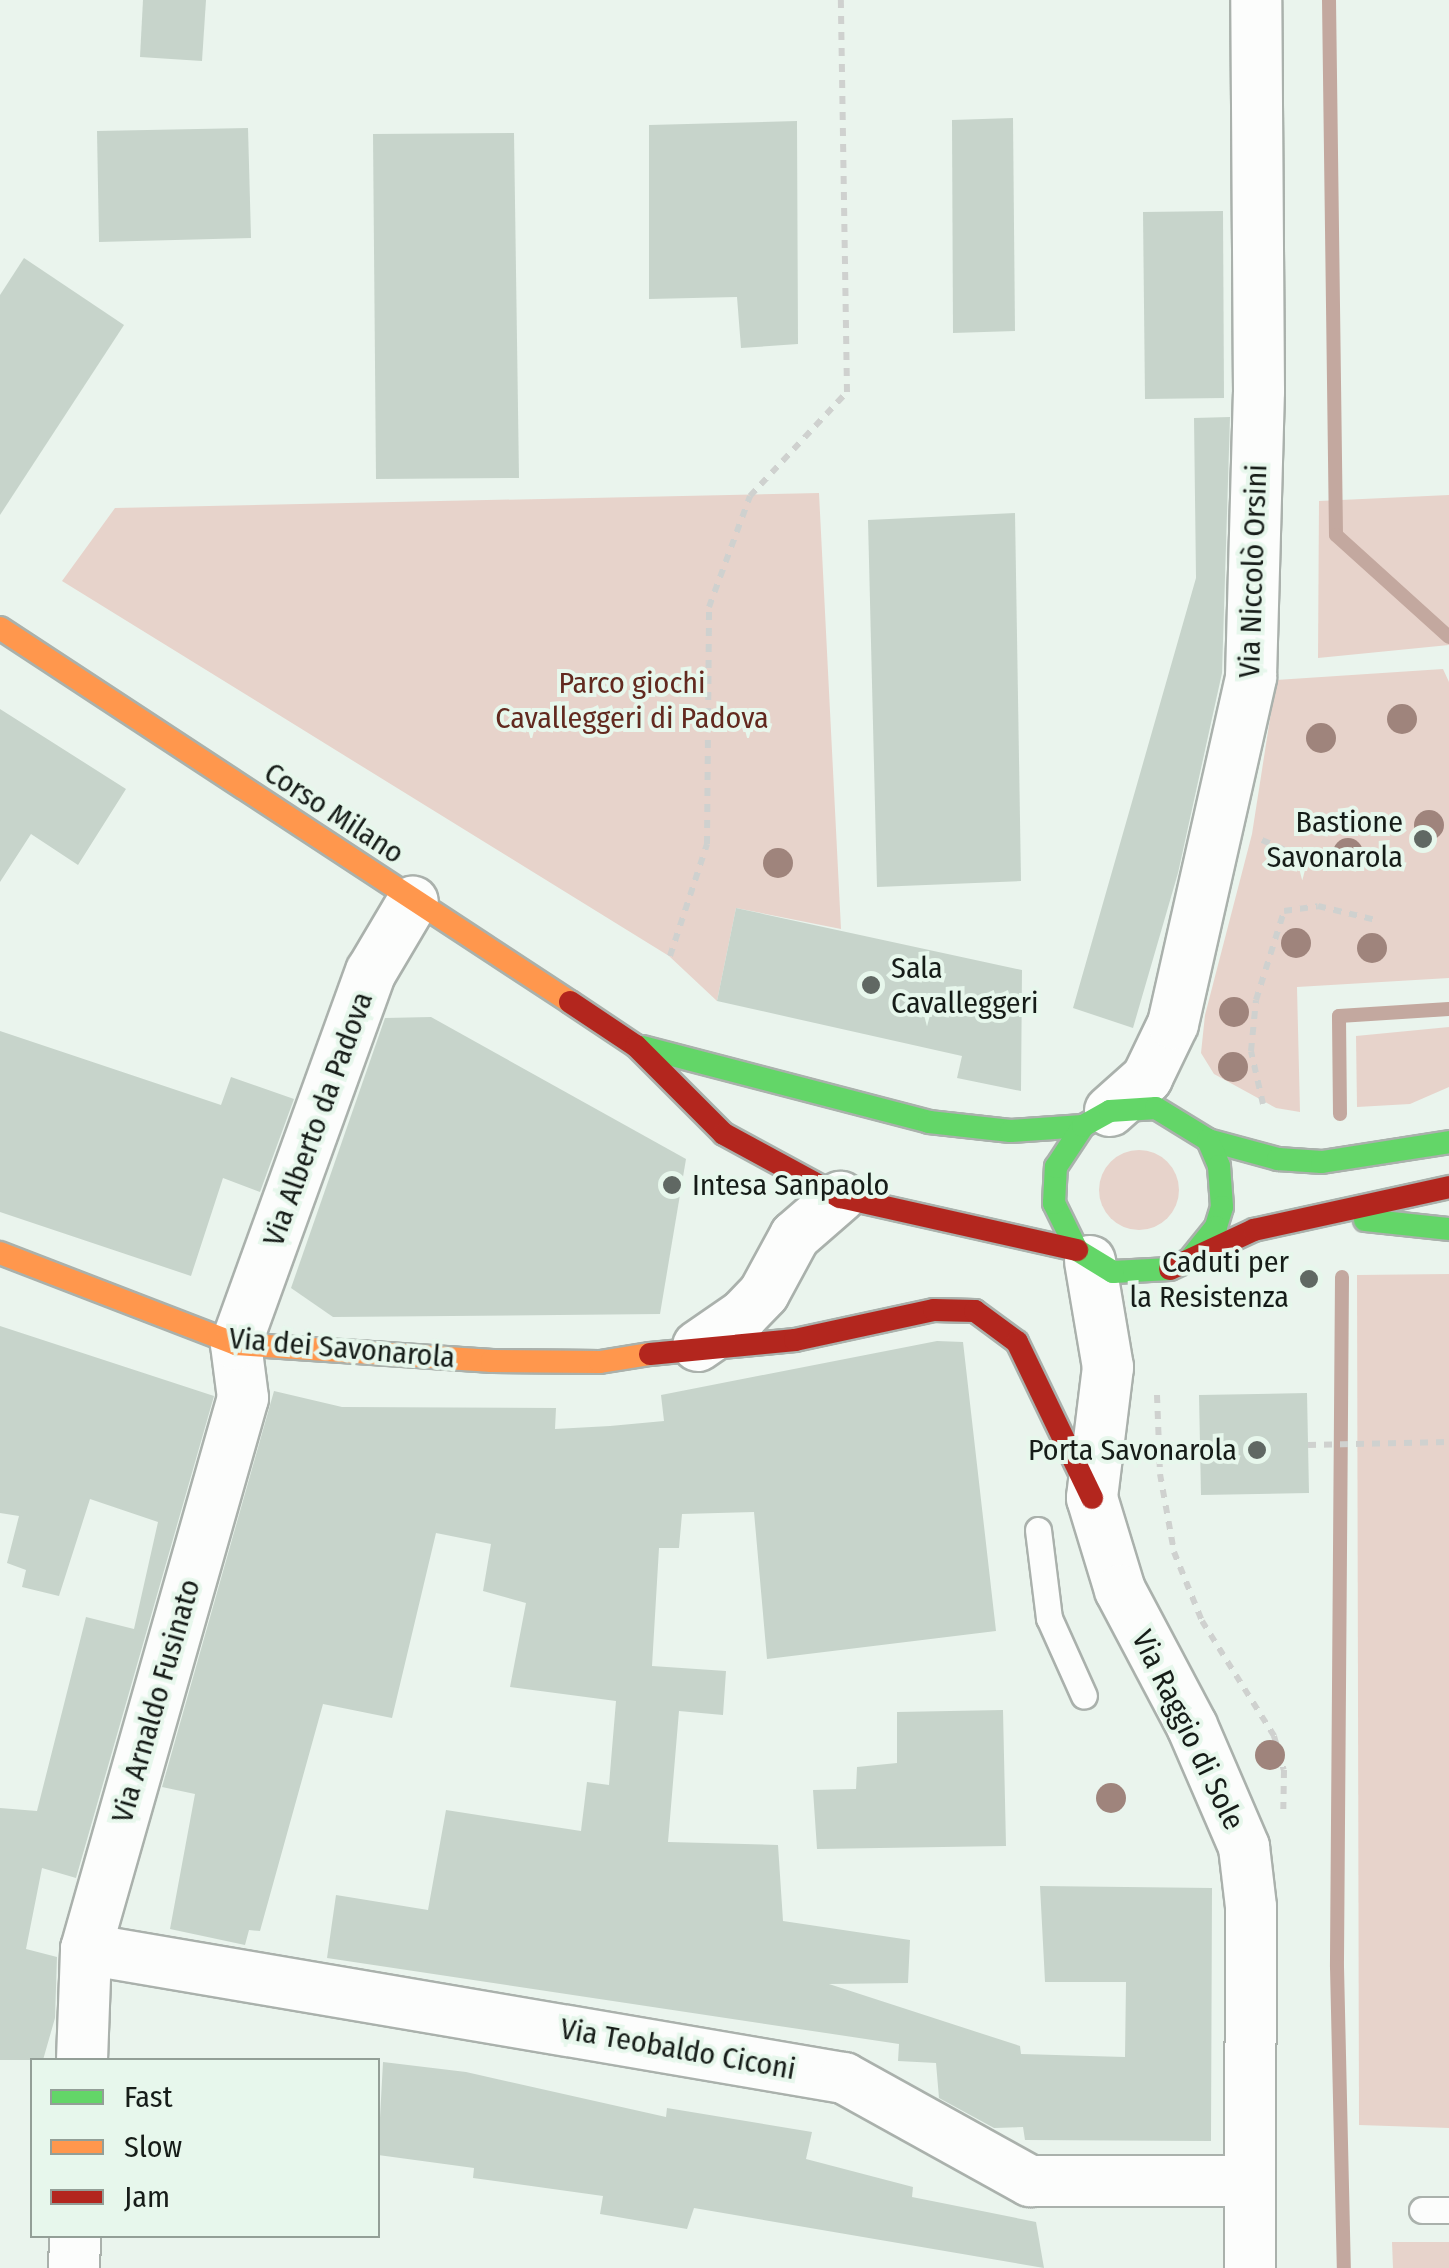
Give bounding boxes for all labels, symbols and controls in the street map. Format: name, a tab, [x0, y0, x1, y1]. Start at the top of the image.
street label: Via Niccolò Orsini	[1231, 463, 1275, 679]
park label: Parco giochi Cavalleggeri di Padova	[495, 665, 769, 736]
street label: Corso Milano	[257, 755, 411, 871]
place label: Bastione Savonarola	[1266, 804, 1403, 874]
marker: Bastione Savonarola	[1412, 828, 1434, 850]
place label: Sala Cavalleggeri	[891, 950, 1039, 1020]
marker: Sala Cavalleggeri	[860, 974, 882, 996]
street label: Via Alberto da Padova	[255, 987, 381, 1251]
place label: Intesa Sanpaolo	[692, 1167, 889, 1203]
marker: Intesa Sanpaolo	[661, 1174, 683, 1196]
place label: Caduti per la Resistenza	[1129, 1244, 1289, 1314]
marker: Caduti per la Resistenza	[1298, 1268, 1320, 1290]
street label: Via dei Savonarola	[228, 1320, 456, 1376]
place label: Porta Savonarola	[1028, 1432, 1237, 1468]
marker: Porta Savonarola	[1246, 1439, 1268, 1461]
street label: Via Arnaldo Fusinato	[104, 1575, 208, 1827]
street label: Via Raggio di Sole	[1124, 1624, 1252, 1836]
street label: Via Teobaldo Ciconi	[557, 2011, 799, 2087]
legend	[30, 2058, 380, 2238]
text: Fast	[124, 2079, 172, 2115]
text: Slow	[124, 2129, 182, 2165]
text: Jam	[124, 2179, 170, 2215]

